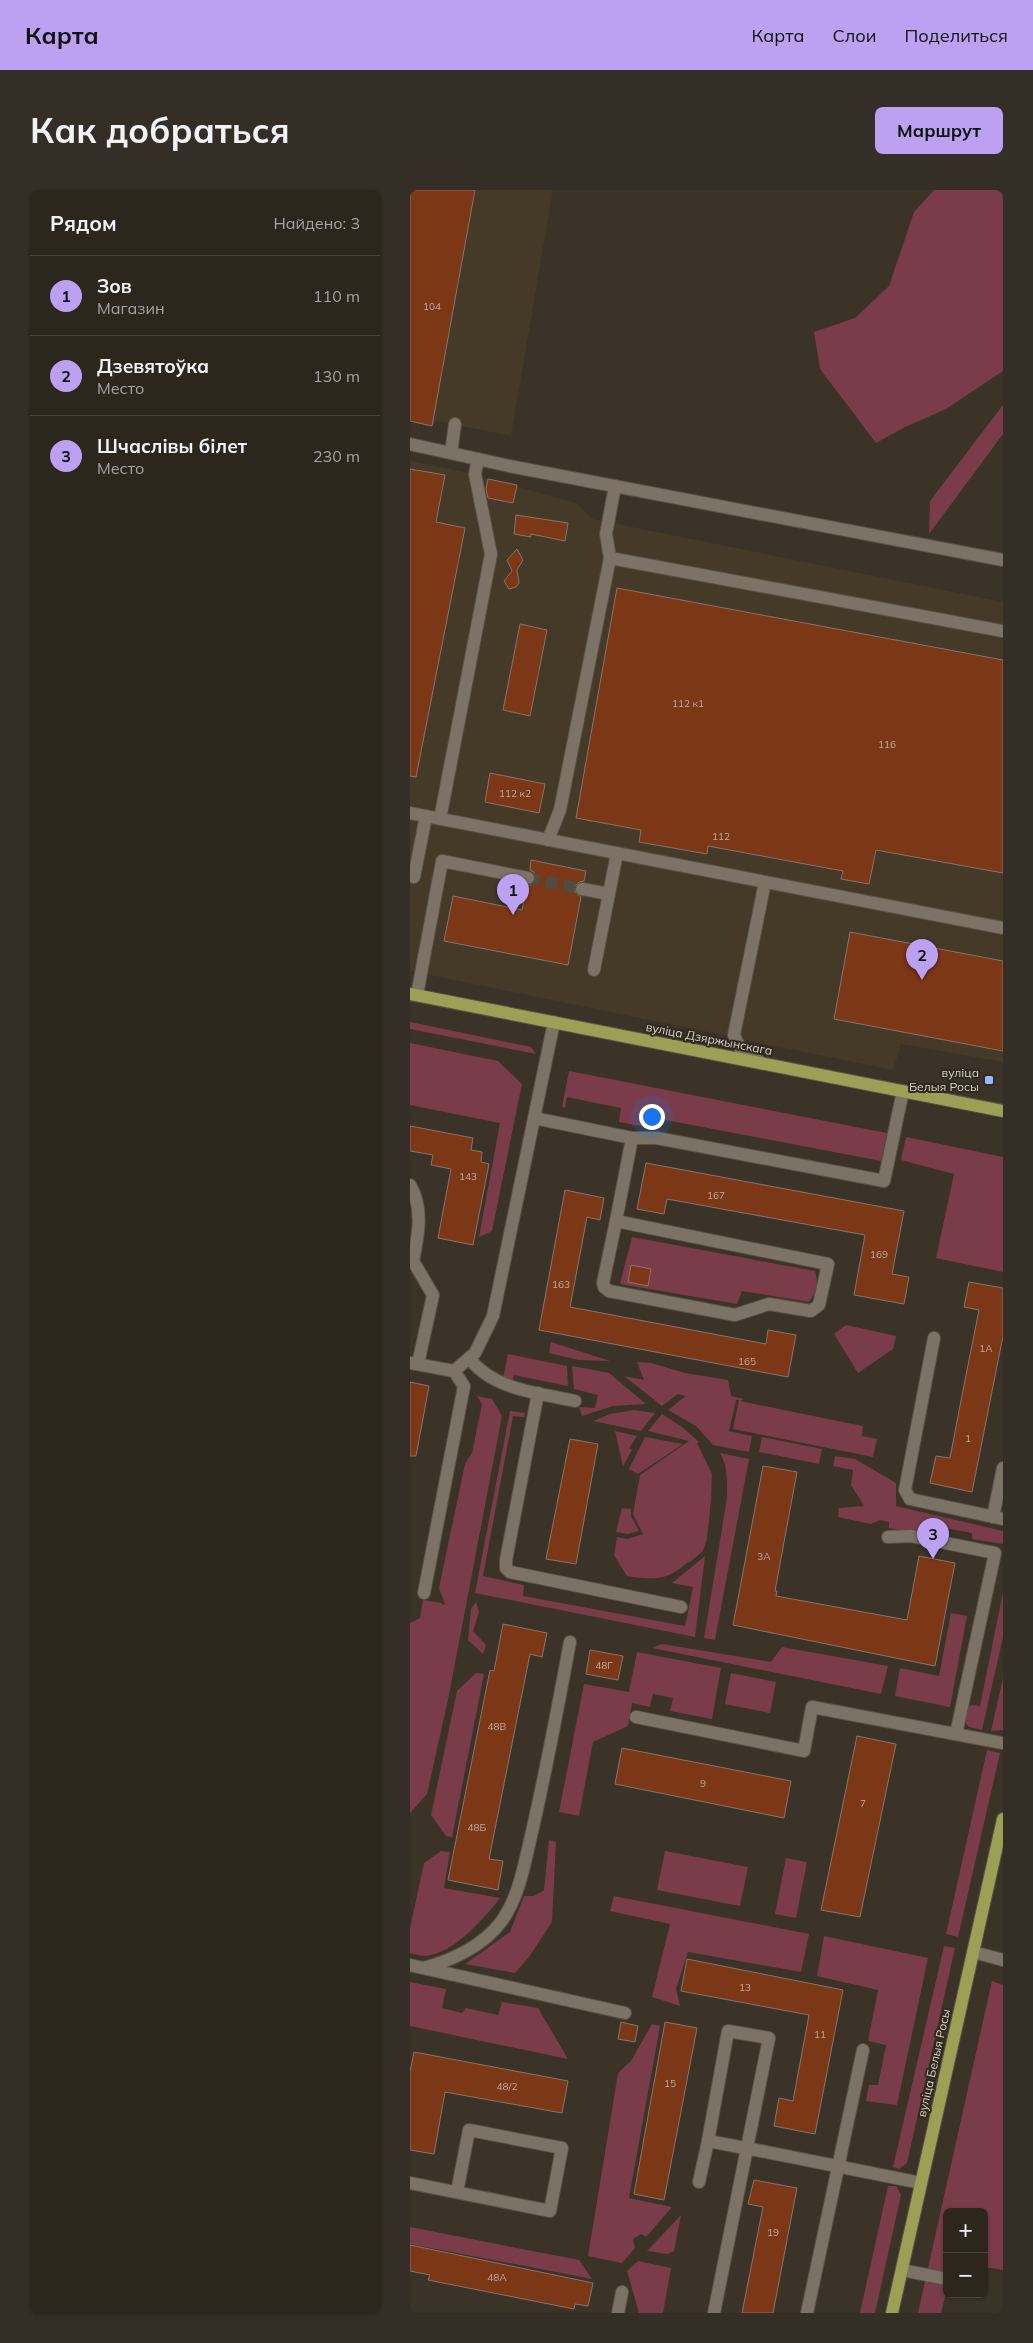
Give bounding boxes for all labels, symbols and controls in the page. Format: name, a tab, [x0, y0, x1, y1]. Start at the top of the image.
text: Карта	[25, 20, 99, 50]
text: Карта	[752, 24, 804, 47]
text: Слои	[832, 24, 877, 47]
text: Поделиться	[905, 24, 1008, 47]
button: Маршрут	[875, 107, 1003, 154]
text: Как добраться	[30, 108, 290, 152]
text: Рядом	[50, 210, 117, 236]
text: Найдено: 3	[274, 213, 360, 233]
text: Зов	[97, 274, 132, 298]
text: 1	[61, 286, 71, 306]
text: 110 m	[313, 286, 360, 306]
text: Магазин	[97, 298, 165, 318]
house number: 104	[423, 300, 441, 313]
text: Дзевятоўка	[97, 354, 209, 378]
text: 2	[61, 366, 71, 386]
text: 130 m	[313, 366, 360, 386]
text: Место	[97, 378, 144, 398]
text: Шчаслівы білет	[97, 434, 247, 458]
text: 3	[61, 446, 71, 466]
text: 230 m	[313, 446, 360, 466]
text: Место	[97, 458, 144, 478]
house number: 112 к1	[672, 697, 704, 710]
house number: 116	[878, 738, 896, 751]
house number: 112 к2	[499, 787, 531, 800]
house number: 112	[712, 830, 730, 843]
pin: 1	[497, 874, 529, 915]
pin: 2	[906, 939, 938, 980]
street label: вуліца Дзяржынскага	[645, 1019, 774, 1058]
place label: вуліца Белыя Росы	[909, 1065, 979, 1094]
marker: вуліца Белыя Росы	[983, 1074, 995, 1086]
your location	[639, 1104, 665, 1130]
house number: 143	[459, 1170, 477, 1183]
house number: 167	[707, 1189, 725, 1202]
house number: 169	[870, 1248, 888, 1261]
house number: 163	[552, 1278, 570, 1291]
house number: 1А	[979, 1342, 993, 1355]
house number: 165	[738, 1355, 756, 1368]
house number: 1	[965, 1432, 971, 1445]
pin: 3	[917, 1518, 949, 1559]
house number: 3А	[757, 1550, 771, 1563]
house number: 48Г	[595, 1659, 613, 1672]
house number: 48В	[488, 1720, 507, 1733]
house number: 9	[700, 1777, 706, 1790]
house number: 7	[860, 1797, 866, 1810]
house number: 48Б	[468, 1821, 487, 1834]
house number: 13	[739, 1981, 751, 1994]
street label: вуліца Белыя Росы	[914, 2007, 953, 2118]
house number: 11	[814, 2028, 826, 2041]
house number: 15	[664, 2077, 676, 2090]
house number: 48/2	[497, 2080, 517, 2093]
map controls	[943, 2208, 988, 2298]
button: +	[943, 2208, 988, 2253]
house number: 19	[767, 2226, 779, 2239]
button: −	[943, 2253, 988, 2298]
house number: 48А	[487, 2271, 507, 2284]

